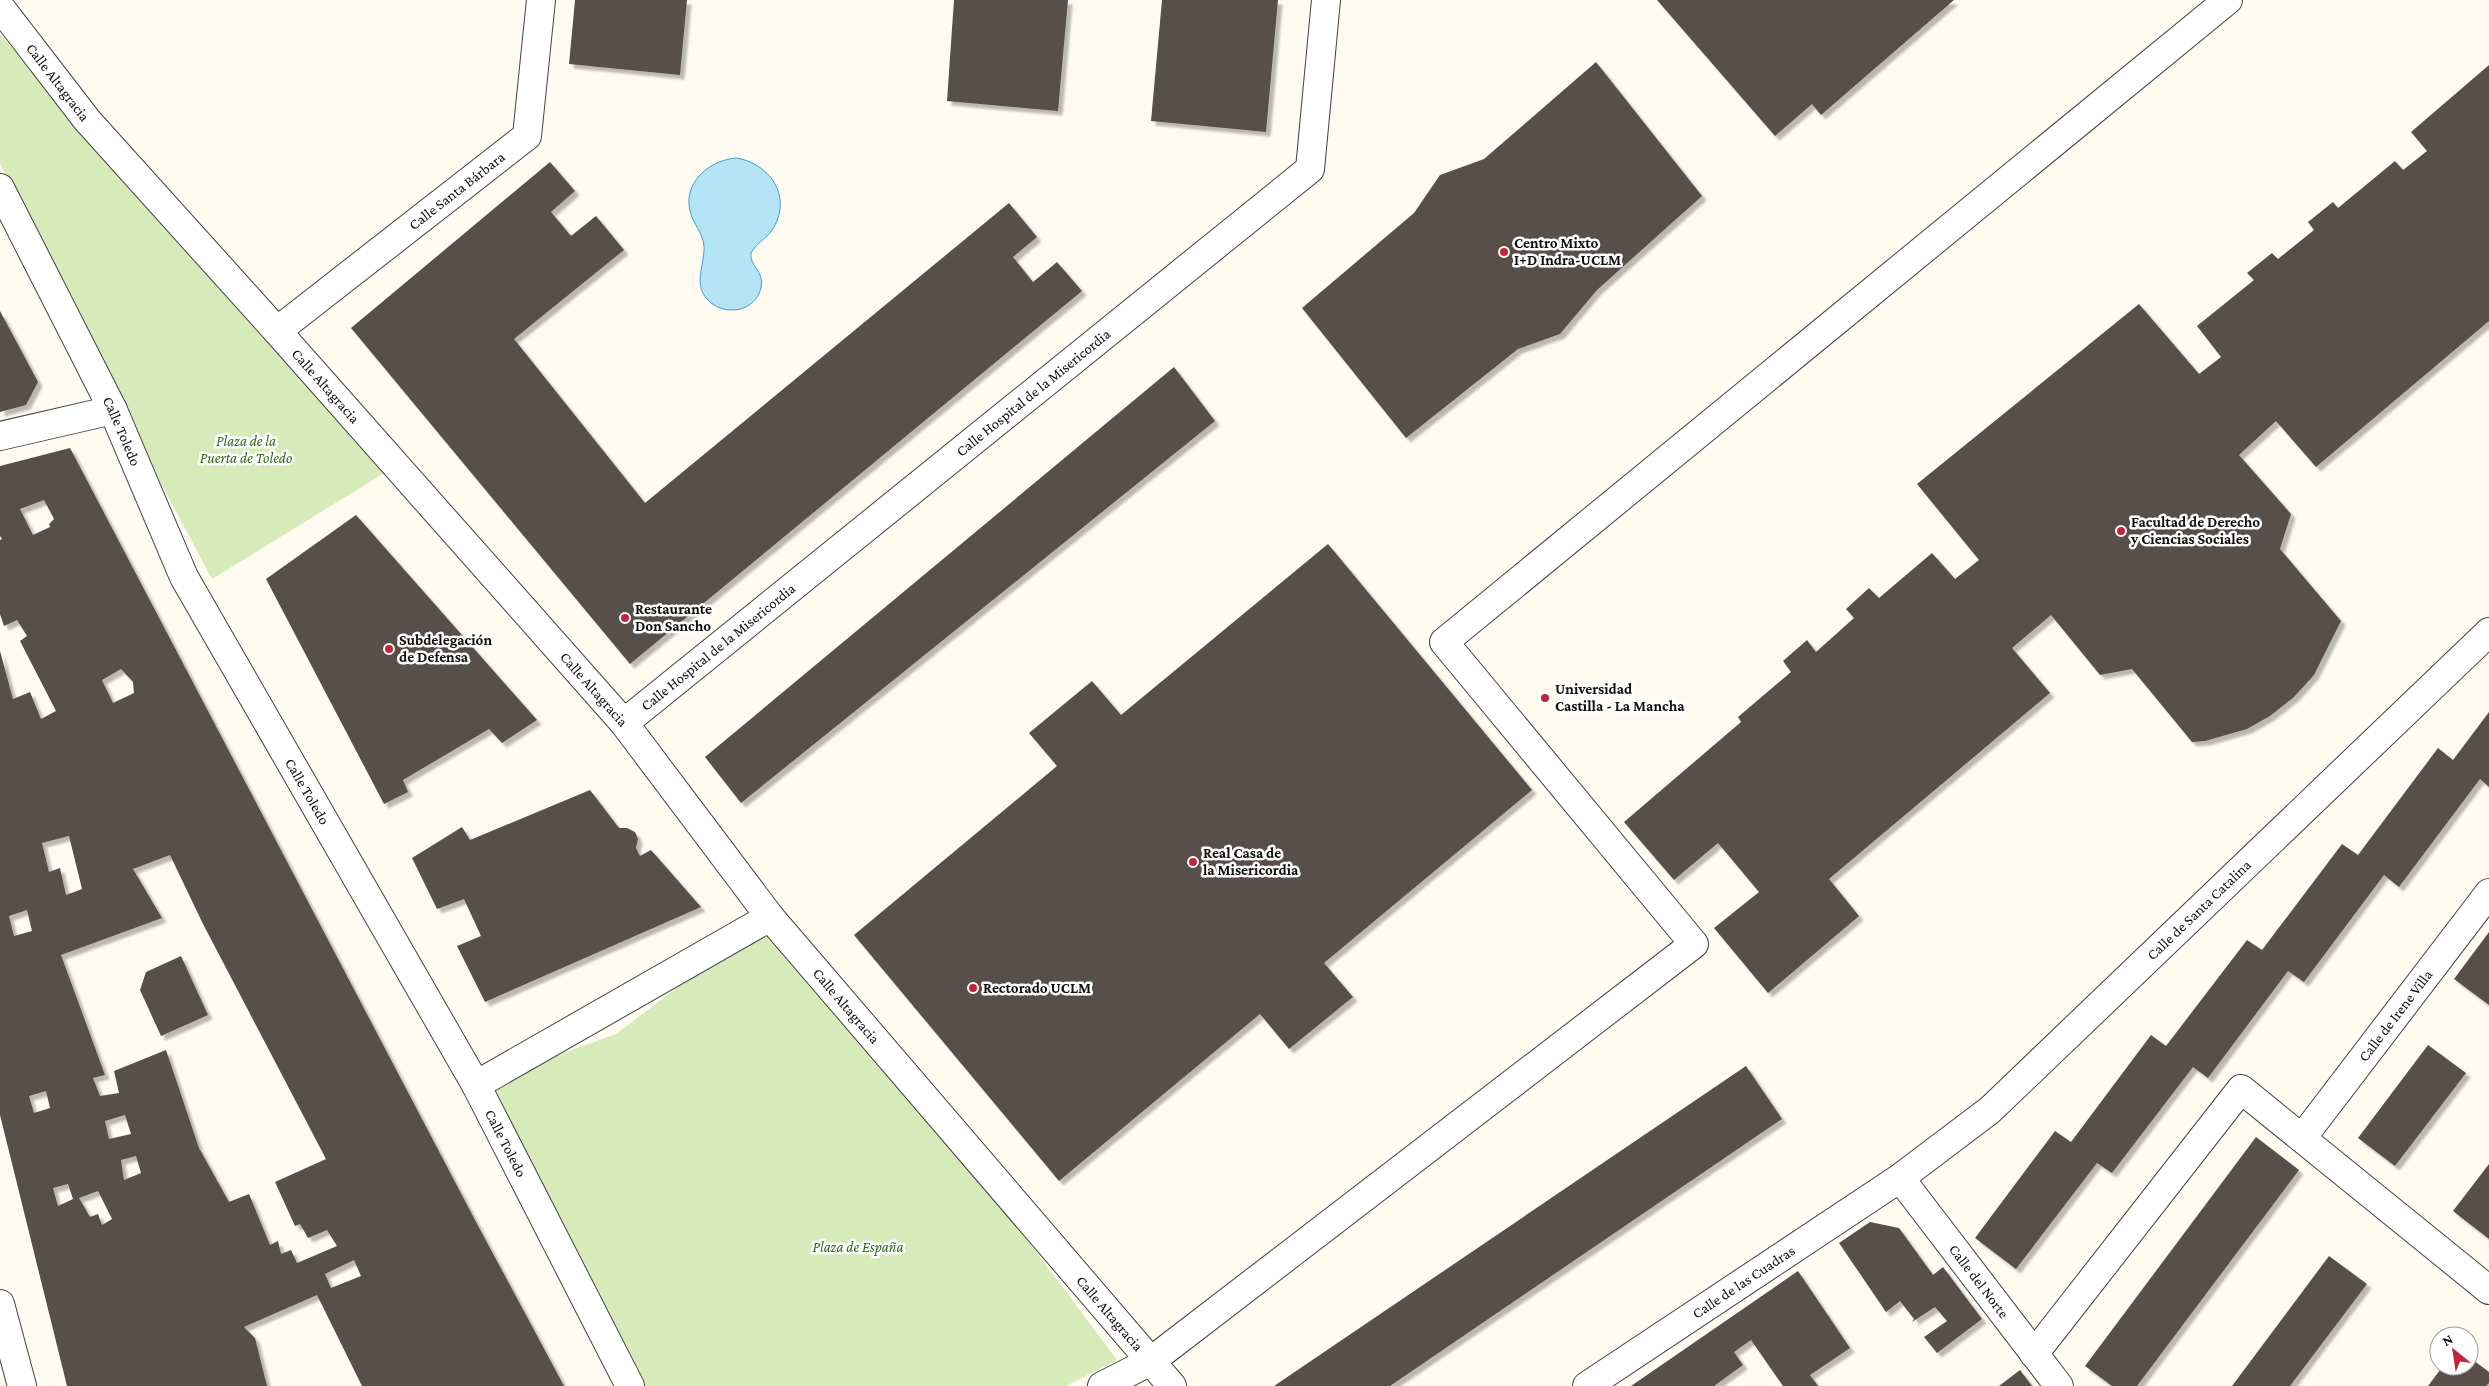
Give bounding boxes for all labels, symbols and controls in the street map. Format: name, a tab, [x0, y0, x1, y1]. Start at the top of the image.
street label: Calle Altagracia	[23, 40, 93, 124]
street label: Calle Santa Bárbara	[406, 148, 508, 233]
place label: Centro Mixto I+D Indra-UCLM	[1514, 235, 1621, 268]
marker: Centro Mixto I+D Indra-UCLM	[1498, 246, 1510, 258]
street label: Calle Hospital de la Misericordia	[953, 326, 1113, 459]
street label: Calle Altagracia	[289, 346, 363, 426]
street label: Calle Toledo	[99, 394, 144, 468]
park label: Plaza de la Puerta de Toledo	[200, 433, 292, 466]
place label: Facultad de Derecho y Ciencias Sociales	[2130, 514, 2260, 547]
marker: Facultad de Derecho y Ciencias Sociales	[2115, 525, 2127, 537]
street label: Calle Hospital de la Misericordia	[638, 580, 798, 714]
place label: Restaurante Don Sancho	[635, 601, 712, 634]
marker: Restaurante Don Sancho	[619, 612, 631, 624]
place label: Subdelegación de Defensa	[399, 632, 492, 665]
marker: Subdelegación de Defensa	[383, 643, 395, 655]
street label: Calle Altagracia	[557, 649, 631, 730]
place label: Universidad Castilla - La Mancha	[1555, 681, 1685, 714]
marker: Universidad Castilla - La Mancha	[1539, 692, 1551, 704]
street label: Calle Toledo	[282, 755, 333, 828]
place label: Real Casa de la Misericordia	[1203, 845, 1299, 878]
marker: Real Casa de la Misericordia	[1187, 856, 1199, 868]
street label: Calle de Santa Catalina	[2144, 856, 2254, 963]
street label: Calle Altagracia	[810, 965, 883, 1047]
street label: Calle de Irene Villa	[2355, 967, 2436, 1065]
place label: Rectorado UCLM	[983, 980, 1091, 996]
marker: Rectorado UCLM	[967, 982, 979, 994]
street label: Calle Toledo	[482, 1107, 530, 1180]
park label: Plaza de España	[813, 1239, 903, 1256]
street label: Calle del Norte	[1946, 1241, 2012, 1322]
street label: Calle de las Cuadras	[1689, 1242, 1798, 1322]
street label: Calle Altagracia	[1073, 1273, 1146, 1354]
north arrow	[2429, 1326, 2479, 1376]
text: N	[2439, 1330, 2456, 1349]

